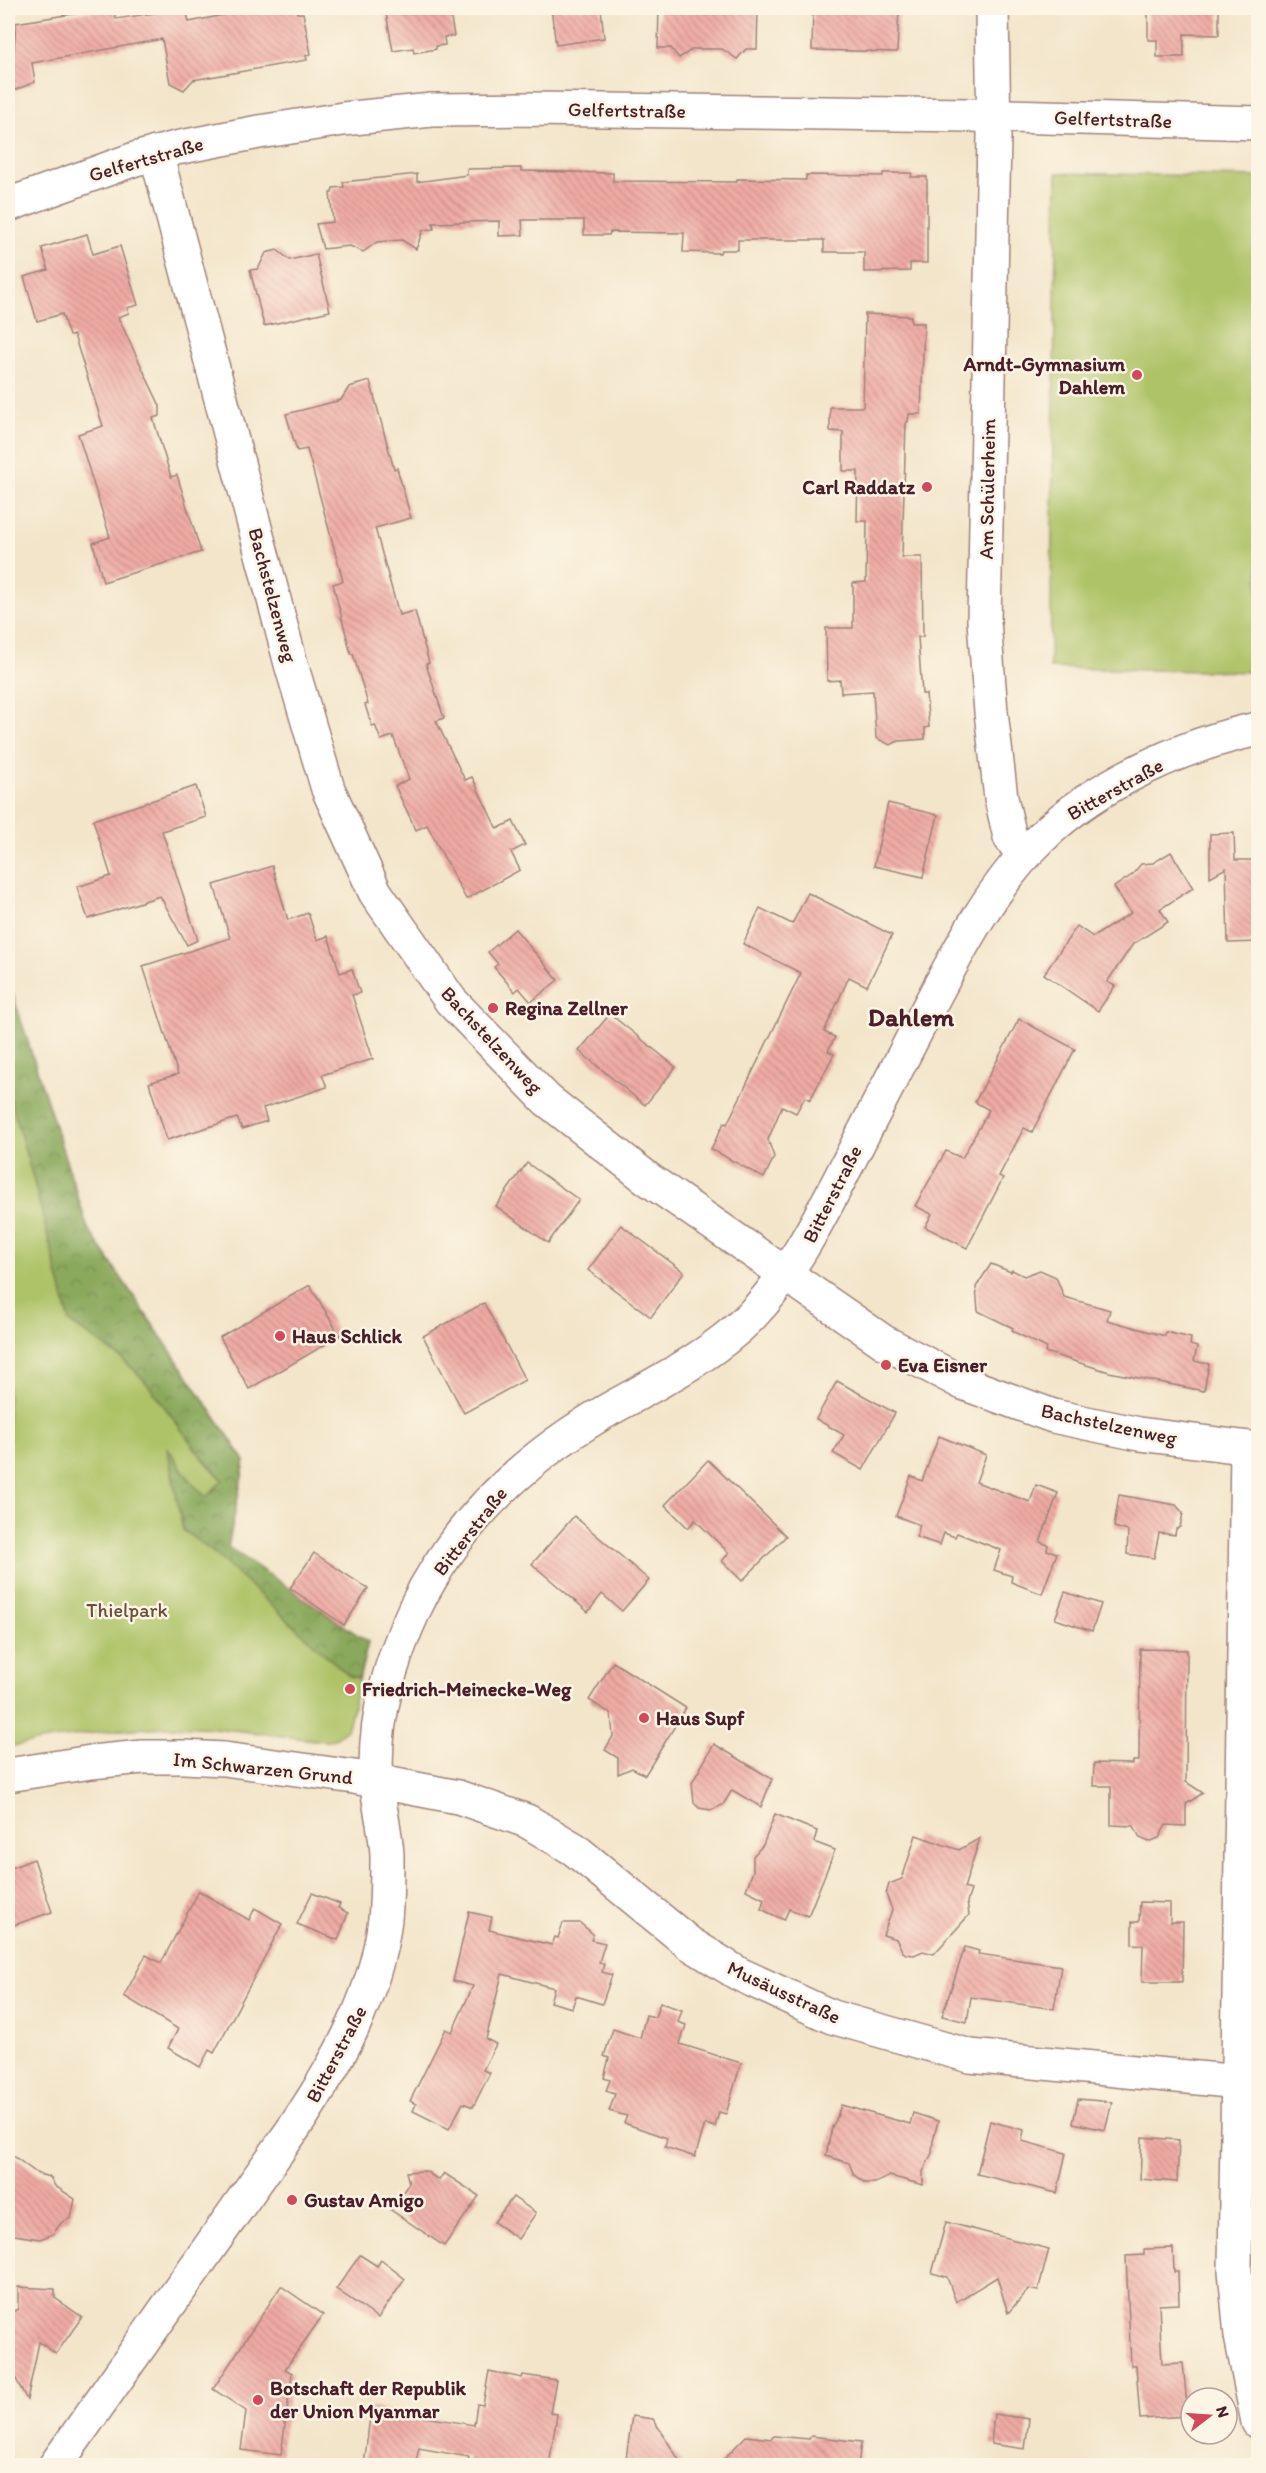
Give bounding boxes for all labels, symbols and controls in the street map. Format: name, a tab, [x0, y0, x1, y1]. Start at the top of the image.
street label: Gelfertstraße	[568, 97, 686, 123]
street label: Gelfertstraße	[1054, 105, 1172, 133]
street label: Gelfertstraße	[86, 131, 206, 187]
place label: Arndt-Gymnasium Dahlem	[962, 352, 1125, 399]
marker: Arndt-Gymnasium Dahlem	[1130, 368, 1144, 382]
street label: Am Schülerheim	[974, 418, 1000, 560]
place label: Carl Raddatz	[802, 475, 916, 499]
marker: Carl Raddatz	[920, 480, 934, 494]
street label: Bachstelzenweg	[244, 525, 303, 666]
street label: Bitterstraße	[1063, 753, 1167, 825]
street label: Bachstelzenweg	[436, 981, 548, 1099]
place label: Regina Zellner	[505, 996, 629, 1021]
marker: Regina Zellner	[486, 1001, 500, 1015]
district label: Dahlem	[868, 1001, 954, 1033]
street label: Bitterstraße	[797, 1141, 867, 1247]
place label: Haus Schlick	[292, 1324, 402, 1348]
marker: Haus Schlick	[273, 1329, 287, 1343]
place label: Eva Eisner	[898, 1353, 988, 1377]
marker: Eva Eisner	[879, 1358, 893, 1372]
street label: Bachstelzenweg	[1039, 1398, 1180, 1450]
street label: Bitterstraße	[428, 1482, 512, 1580]
park label: Thielpark	[86, 1598, 168, 1622]
place label: Friedrich-Meinecke-Weg	[362, 1677, 572, 1702]
marker: Friedrich-Meinecke-Weg	[343, 1682, 357, 1696]
place label: Haus Supf	[656, 1706, 745, 1731]
marker: Haus Supf	[637, 1711, 651, 1725]
street label: Im Schwarzen Grund	[172, 1747, 354, 1789]
street label: Musäusstraße	[724, 1955, 844, 2029]
street label: Bitterstraße	[300, 2001, 372, 2107]
place label: Gustav Amigo	[304, 2188, 424, 2213]
marker: Gustav Amigo	[285, 2193, 299, 2207]
place label: Botschaft der Republik der Union Myanmar	[270, 2376, 467, 2424]
north arrow	[1179, 2386, 1239, 2446]
marker: Botschaft der Republik der Union Myanmar	[251, 2393, 265, 2407]
text: N	[1212, 2404, 1234, 2420]

